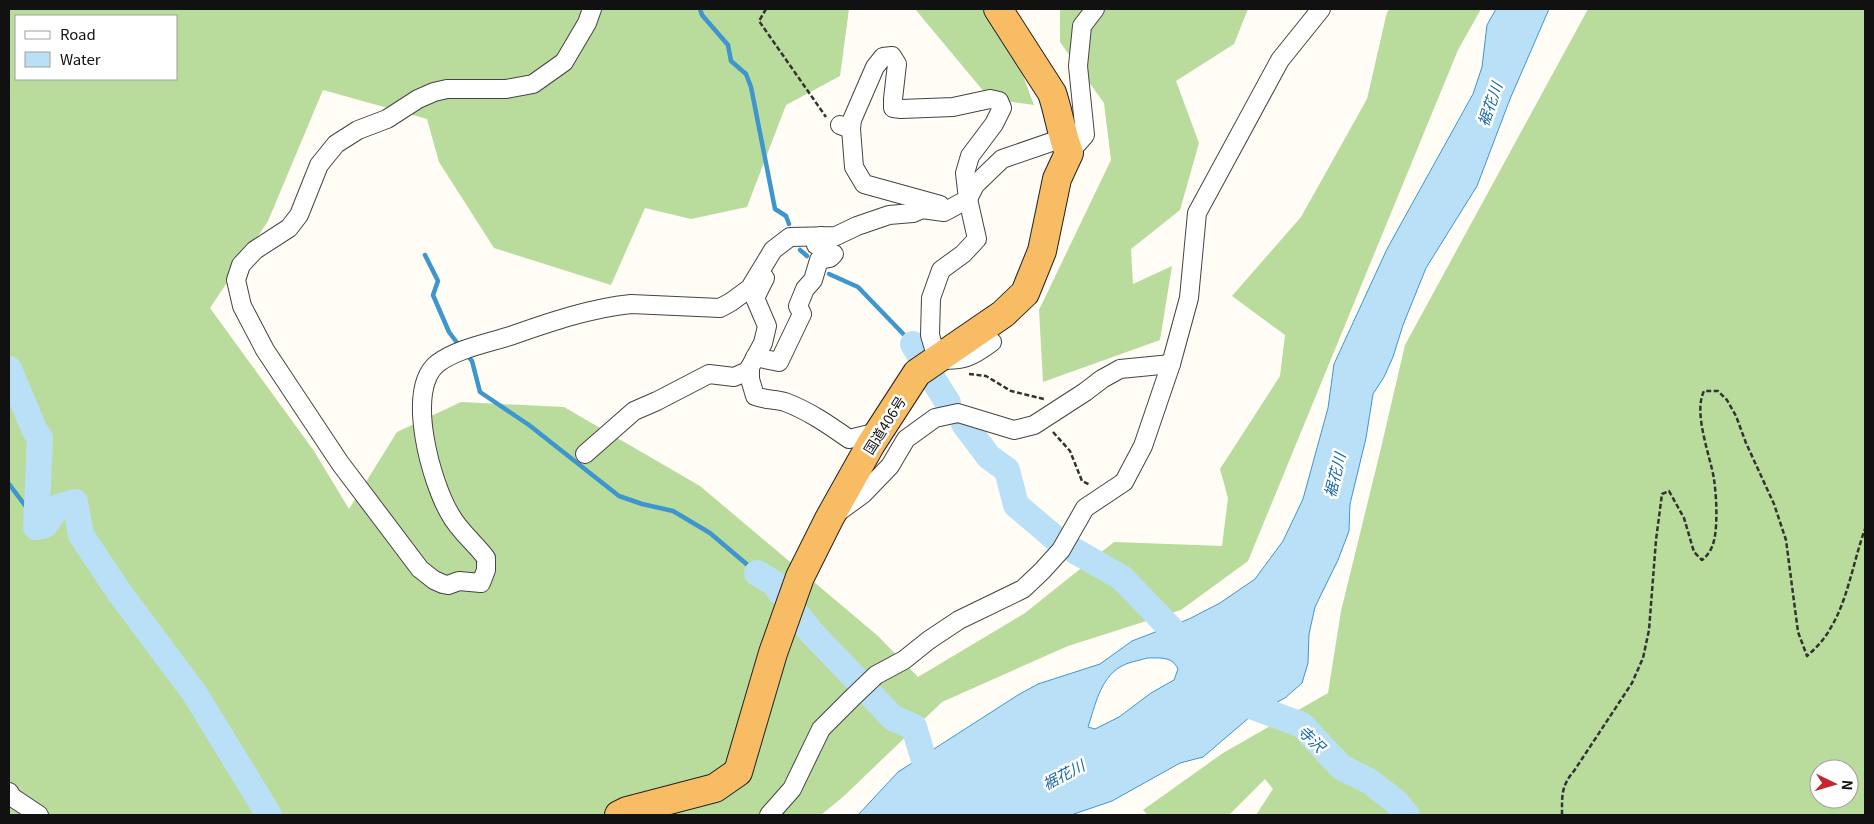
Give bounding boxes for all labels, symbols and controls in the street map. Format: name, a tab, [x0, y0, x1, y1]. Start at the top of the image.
legend	[15, 15, 178, 80]
text: Road	[60, 23, 96, 44]
text: Water	[60, 48, 101, 69]
water label: 裾花川	[1472, 77, 1507, 129]
street label: 国道406号	[858, 392, 910, 458]
water label: 裾花川	[1318, 449, 1350, 499]
water label: 寺沢	[1294, 720, 1332, 757]
water label: 裾花川	[1038, 753, 1090, 794]
north arrow	[1809, 759, 1859, 809]
text: N	[1838, 779, 1858, 791]

